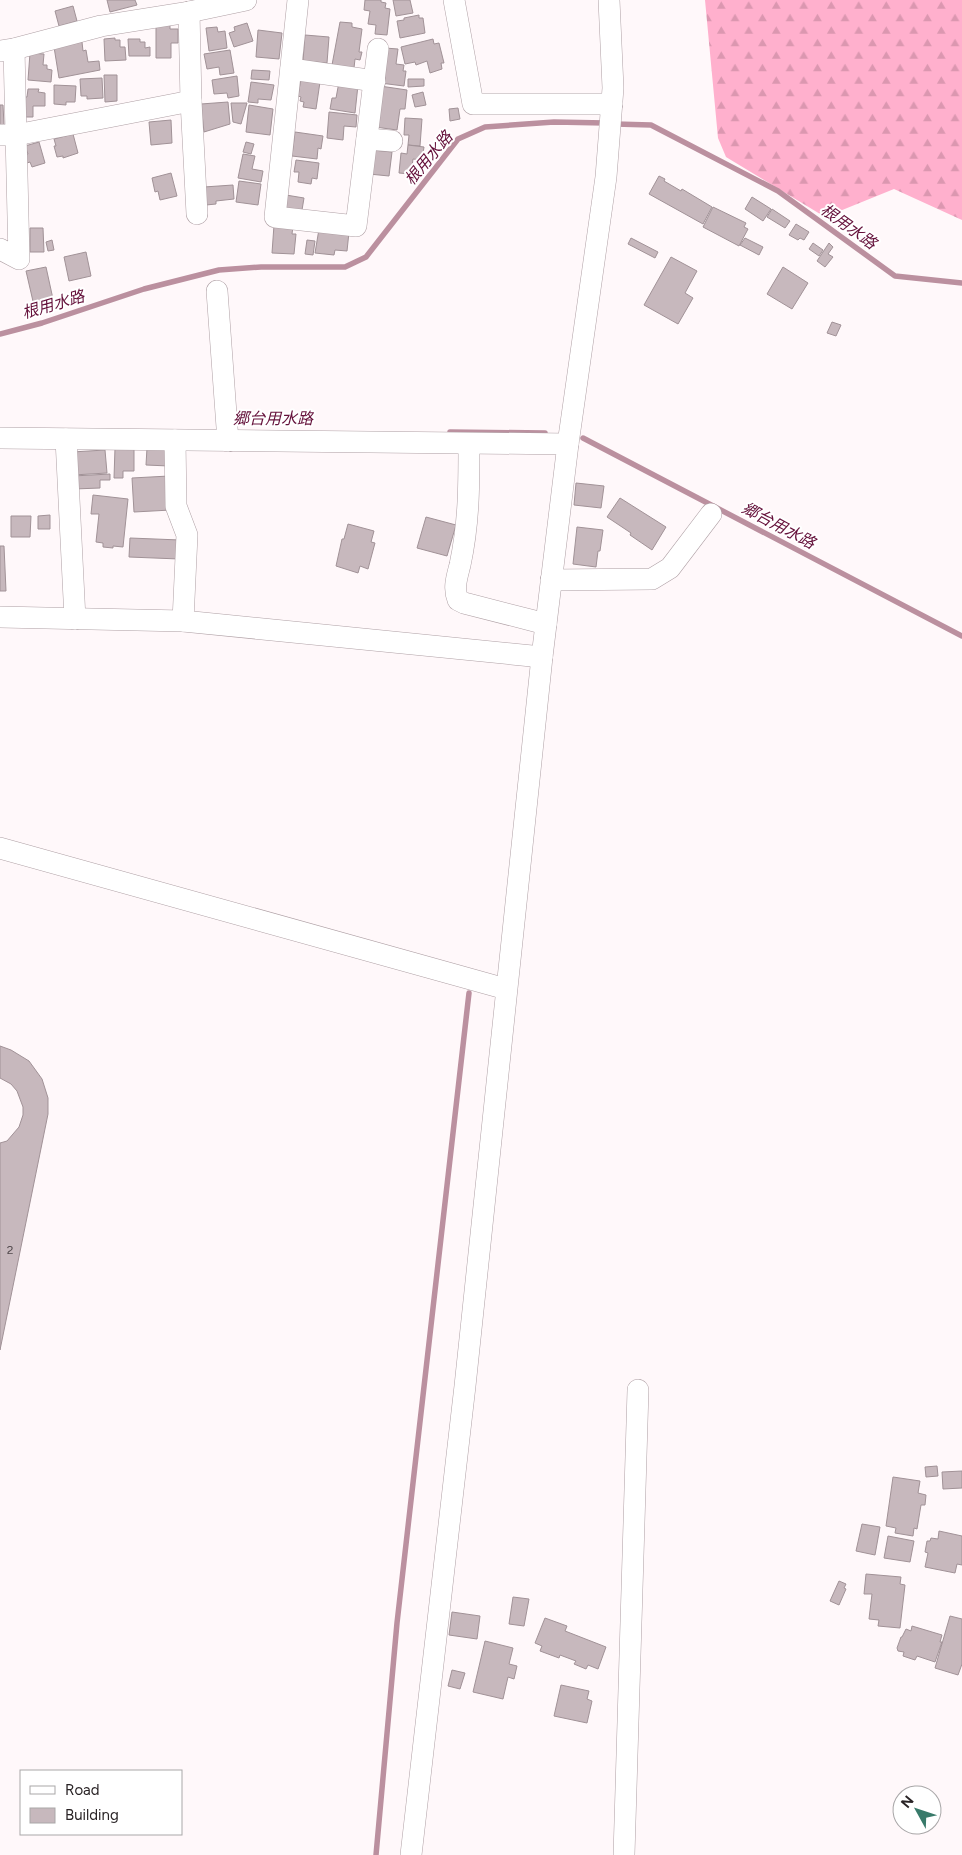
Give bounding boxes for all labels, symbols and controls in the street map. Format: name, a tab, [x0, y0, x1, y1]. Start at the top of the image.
water label: 根用水路	[401, 126, 458, 189]
water label: 根用水路	[817, 200, 882, 254]
water label: 根用水路	[20, 286, 88, 322]
water label: 郷台用水路	[233, 409, 315, 428]
water label: 郷台用水路	[739, 498, 820, 554]
house number: 2	[7, 1243, 13, 1257]
legend	[20, 1770, 182, 1835]
text: Road	[65, 1781, 100, 1799]
north arrow	[892, 1785, 942, 1835]
text: N	[897, 1792, 917, 1812]
text: Building	[65, 1806, 119, 1824]

